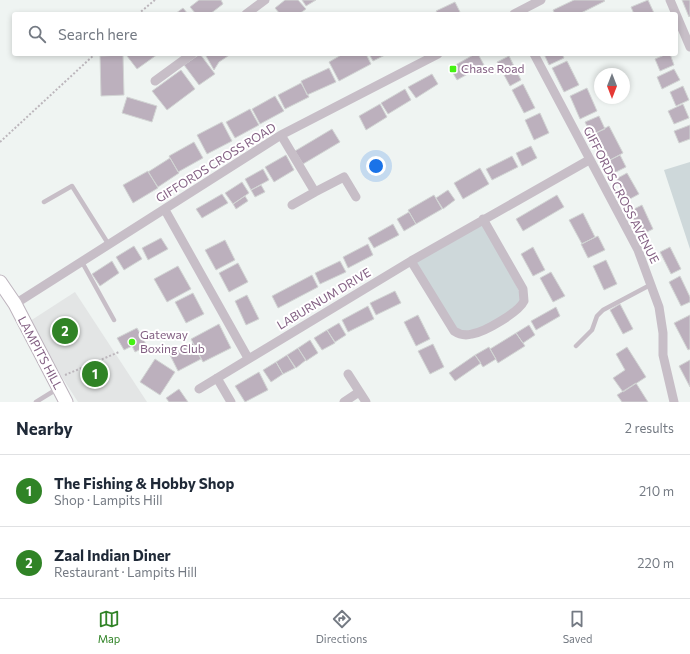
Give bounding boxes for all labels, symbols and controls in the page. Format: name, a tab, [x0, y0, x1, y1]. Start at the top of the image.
search box	[12, 12, 678, 56]
icon: search	[26, 23, 48, 45]
text: Search here	[58, 25, 137, 43]
place label: Chase Road	[461, 61, 525, 75]
marker: Chase Road	[448, 64, 458, 74]
north arrow	[594, 68, 630, 104]
street label: GIFFORDS CROSS ROAD	[153, 119, 278, 205]
street label: GIFFORDS CROSS AVENUE	[581, 124, 663, 265]
your location	[366, 156, 386, 176]
street label: LABURNUM DRIVE	[274, 265, 373, 332]
street label: LAMPITS HILL	[16, 314, 66, 392]
pin: 2	[52, 316, 78, 346]
place label: Gateway Boxing Club	[140, 327, 205, 355]
marker: Gateway Boxing Club	[127, 337, 137, 347]
pin: 1	[82, 359, 108, 389]
text: Nearby	[16, 418, 73, 439]
text: 2 results	[625, 420, 674, 436]
text: The Fishing & Hobby Shop	[54, 474, 234, 492]
text: 1	[26, 483, 32, 499]
text: 210 m	[639, 483, 674, 499]
text: Shop · Lampits Hill	[54, 492, 163, 508]
text: Zaal Indian Diner	[54, 546, 171, 564]
text: 2	[25, 555, 33, 571]
text: 220 m	[637, 555, 674, 571]
text: Restaurant · Lampits Hill	[54, 564, 197, 580]
tab: Map	[98, 608, 120, 645]
tab: Directions	[316, 608, 367, 645]
tab: Saved	[563, 608, 592, 645]

